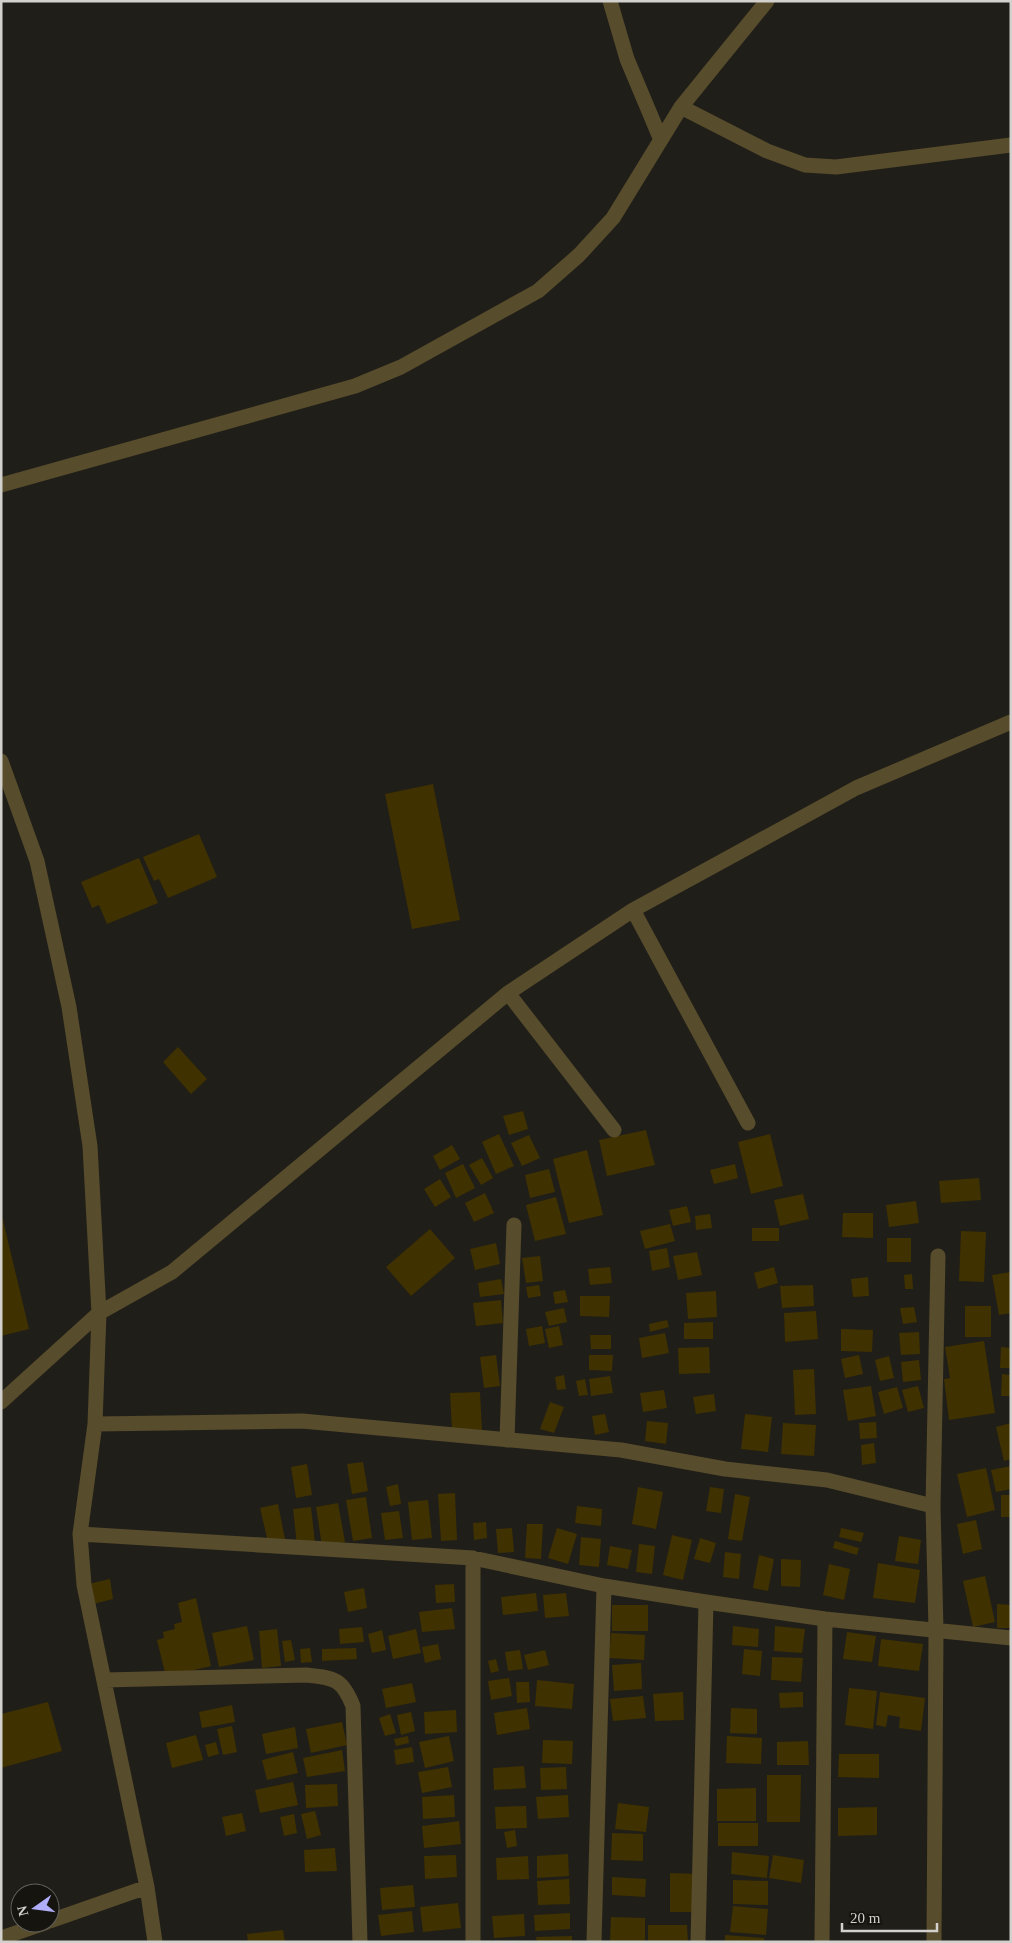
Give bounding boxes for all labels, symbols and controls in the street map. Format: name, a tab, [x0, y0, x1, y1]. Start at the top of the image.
north arrow	[10, 1883, 60, 1933]
scale bar	[842, 1900, 937, 1932]
text: N	[14, 1904, 31, 1918]
text: 20 m	[850, 1910, 881, 1926]

